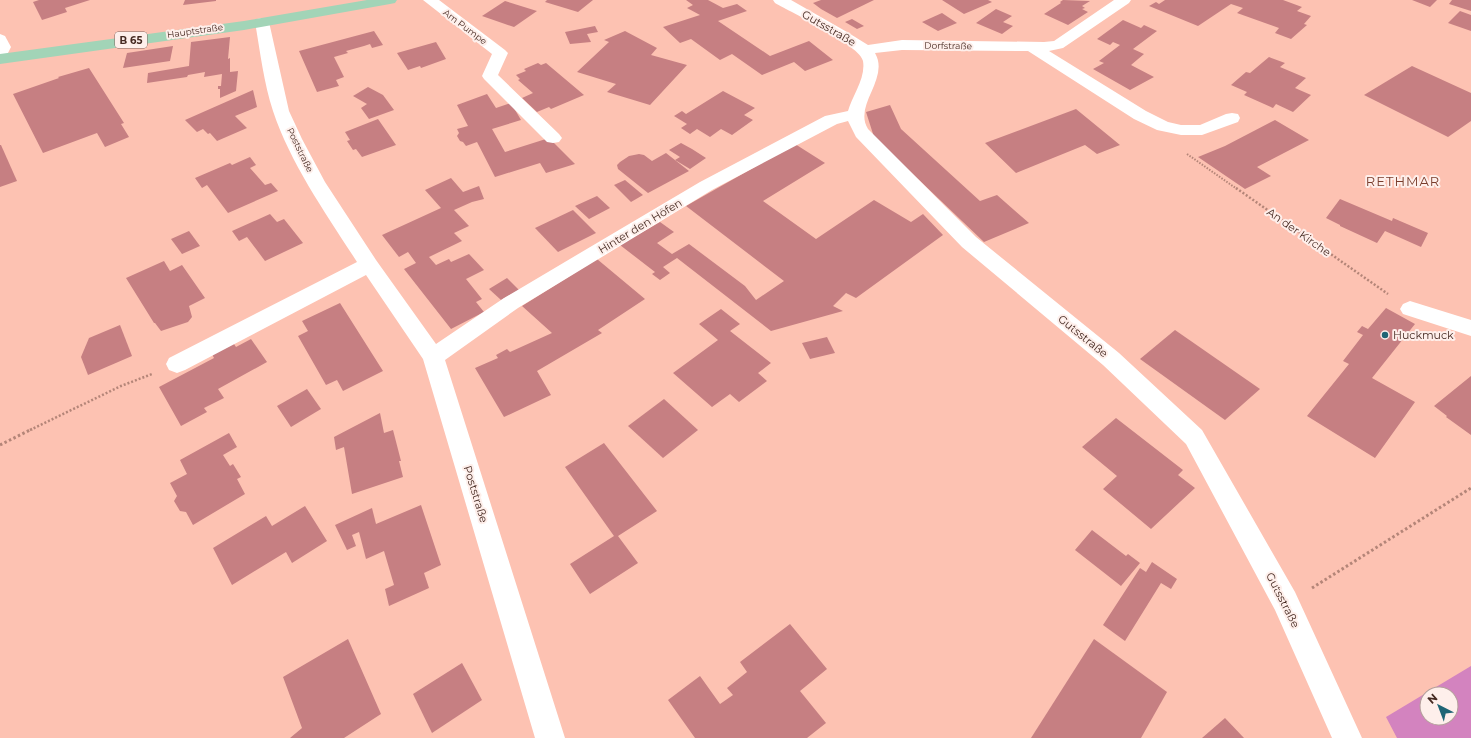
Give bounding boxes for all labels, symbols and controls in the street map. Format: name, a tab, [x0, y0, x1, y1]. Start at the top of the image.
street label: Am Pumpe	[441, 7, 490, 47]
street label: Gutsstraße	[800, 7, 859, 49]
street label: Hauptstraße	[166, 21, 224, 40]
road number: B 65	[115, 32, 147, 48]
street label: Dorfstraße	[924, 40, 973, 51]
street label: Poststraße	[285, 126, 316, 174]
district label: RETHMAR	[1366, 173, 1440, 189]
street label: Hinter den Höfen	[595, 195, 685, 257]
street label: An der Kirche	[1264, 205, 1334, 259]
street label: Gutsstraße	[1055, 312, 1111, 361]
place label: Huckmuck	[1393, 328, 1454, 342]
marker: Huckmuck	[1380, 330, 1390, 340]
street label: Poststraße	[461, 464, 491, 524]
street label: Gutsstraße	[1263, 570, 1303, 630]
north arrow	[1419, 686, 1459, 726]
text: N	[1424, 690, 1440, 707]

